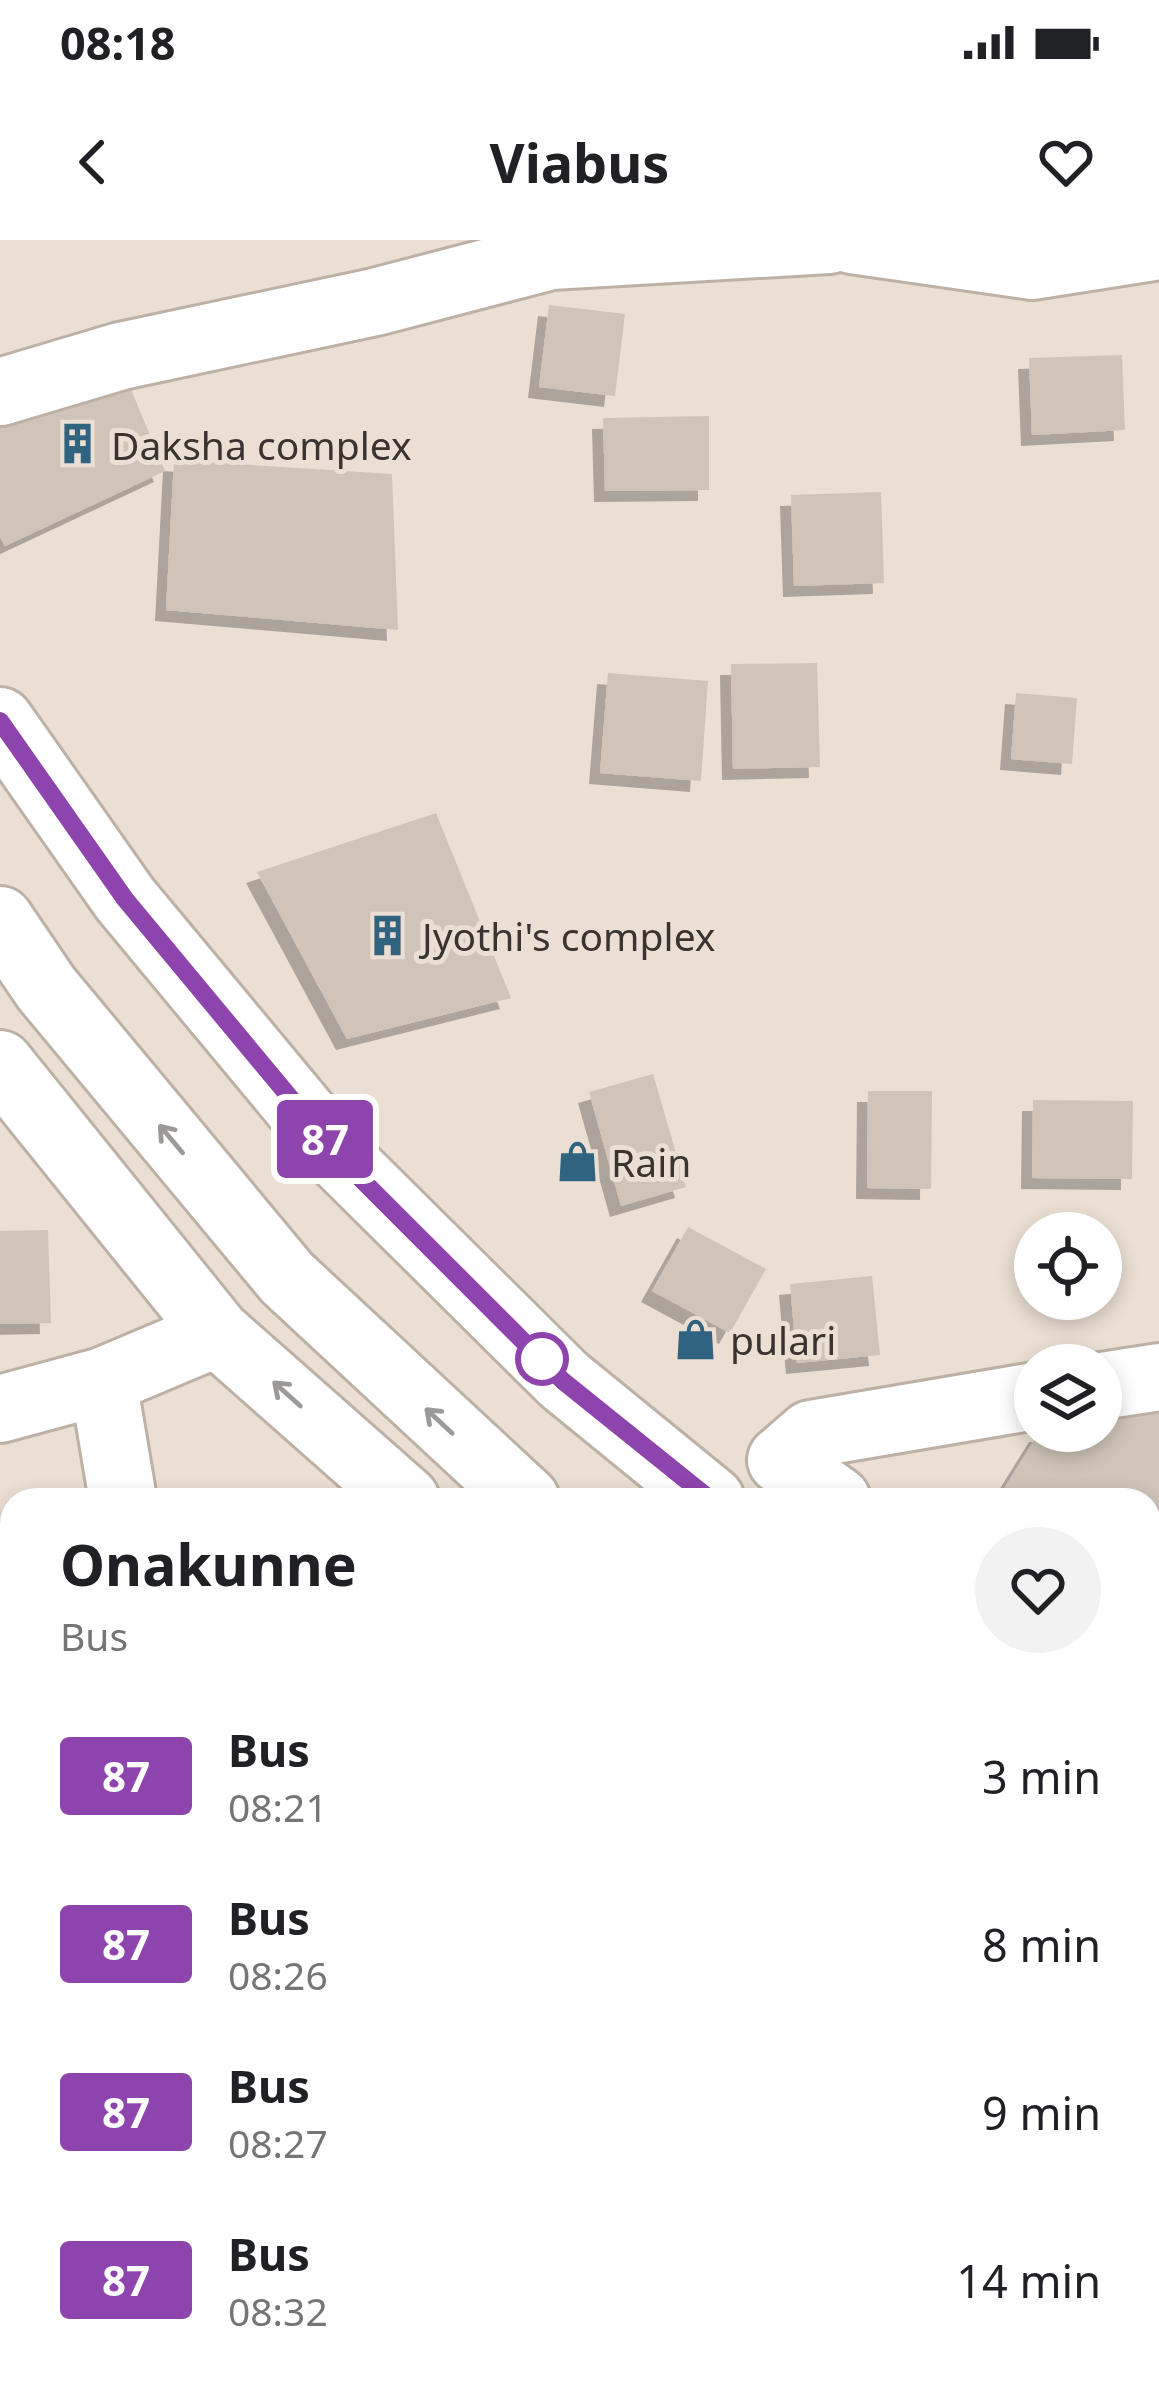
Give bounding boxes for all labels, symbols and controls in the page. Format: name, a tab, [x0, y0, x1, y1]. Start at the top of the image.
text: 08:18	[60, 12, 176, 73]
text: Viabus	[490, 125, 669, 199]
icon: back	[60, 129, 126, 195]
icon: heart	[1033, 129, 1099, 195]
place label: Daksha complex	[111, 418, 412, 471]
building icon: Daksha complex	[54, 421, 100, 467]
place label: Jyothi's complex	[418, 909, 715, 962]
building icon: Jyothi's complex	[365, 912, 411, 958]
line badge: 87	[271, 1100, 379, 1178]
text: 87	[301, 1110, 349, 1167]
one-way arrow	[158, 1124, 186, 1155]
place label: Rain	[611, 1135, 691, 1188]
shop icon: Rain	[554, 1138, 600, 1184]
map controls	[1014, 1212, 1122, 1452]
button: locate	[1014, 1212, 1122, 1320]
place label: pulari	[730, 1313, 836, 1366]
shop icon: pulari	[673, 1316, 719, 1362]
unlabelled marker	[517, 1334, 567, 1384]
button: layers	[1014, 1344, 1122, 1452]
one-way arrow	[272, 1381, 302, 1408]
one-way arrow	[425, 1408, 454, 1436]
text: Onakunne	[60, 1525, 357, 1603]
button: heart	[975, 1527, 1101, 1653]
text: Bus	[60, 1609, 128, 1662]
text: Bus	[228, 1719, 310, 1780]
text: 3 min	[982, 1746, 1101, 1807]
text: 87	[102, 1747, 150, 1804]
text: 08:21	[228, 1780, 328, 1833]
text: Bus	[228, 1887, 310, 1948]
text: 8 min	[982, 1914, 1101, 1975]
text: 87	[102, 1915, 150, 1972]
text: 08:26	[228, 1948, 328, 2001]
text: Bus	[228, 2055, 310, 2116]
text: 9 min	[982, 2082, 1101, 2143]
text: 87	[102, 2083, 150, 2140]
text: 08:27	[228, 2116, 328, 2169]
text: Bus	[228, 2223, 310, 2284]
text: 14 min	[956, 2250, 1101, 2311]
text: 87	[102, 2251, 150, 2308]
text: 08:32	[228, 2284, 328, 2337]

